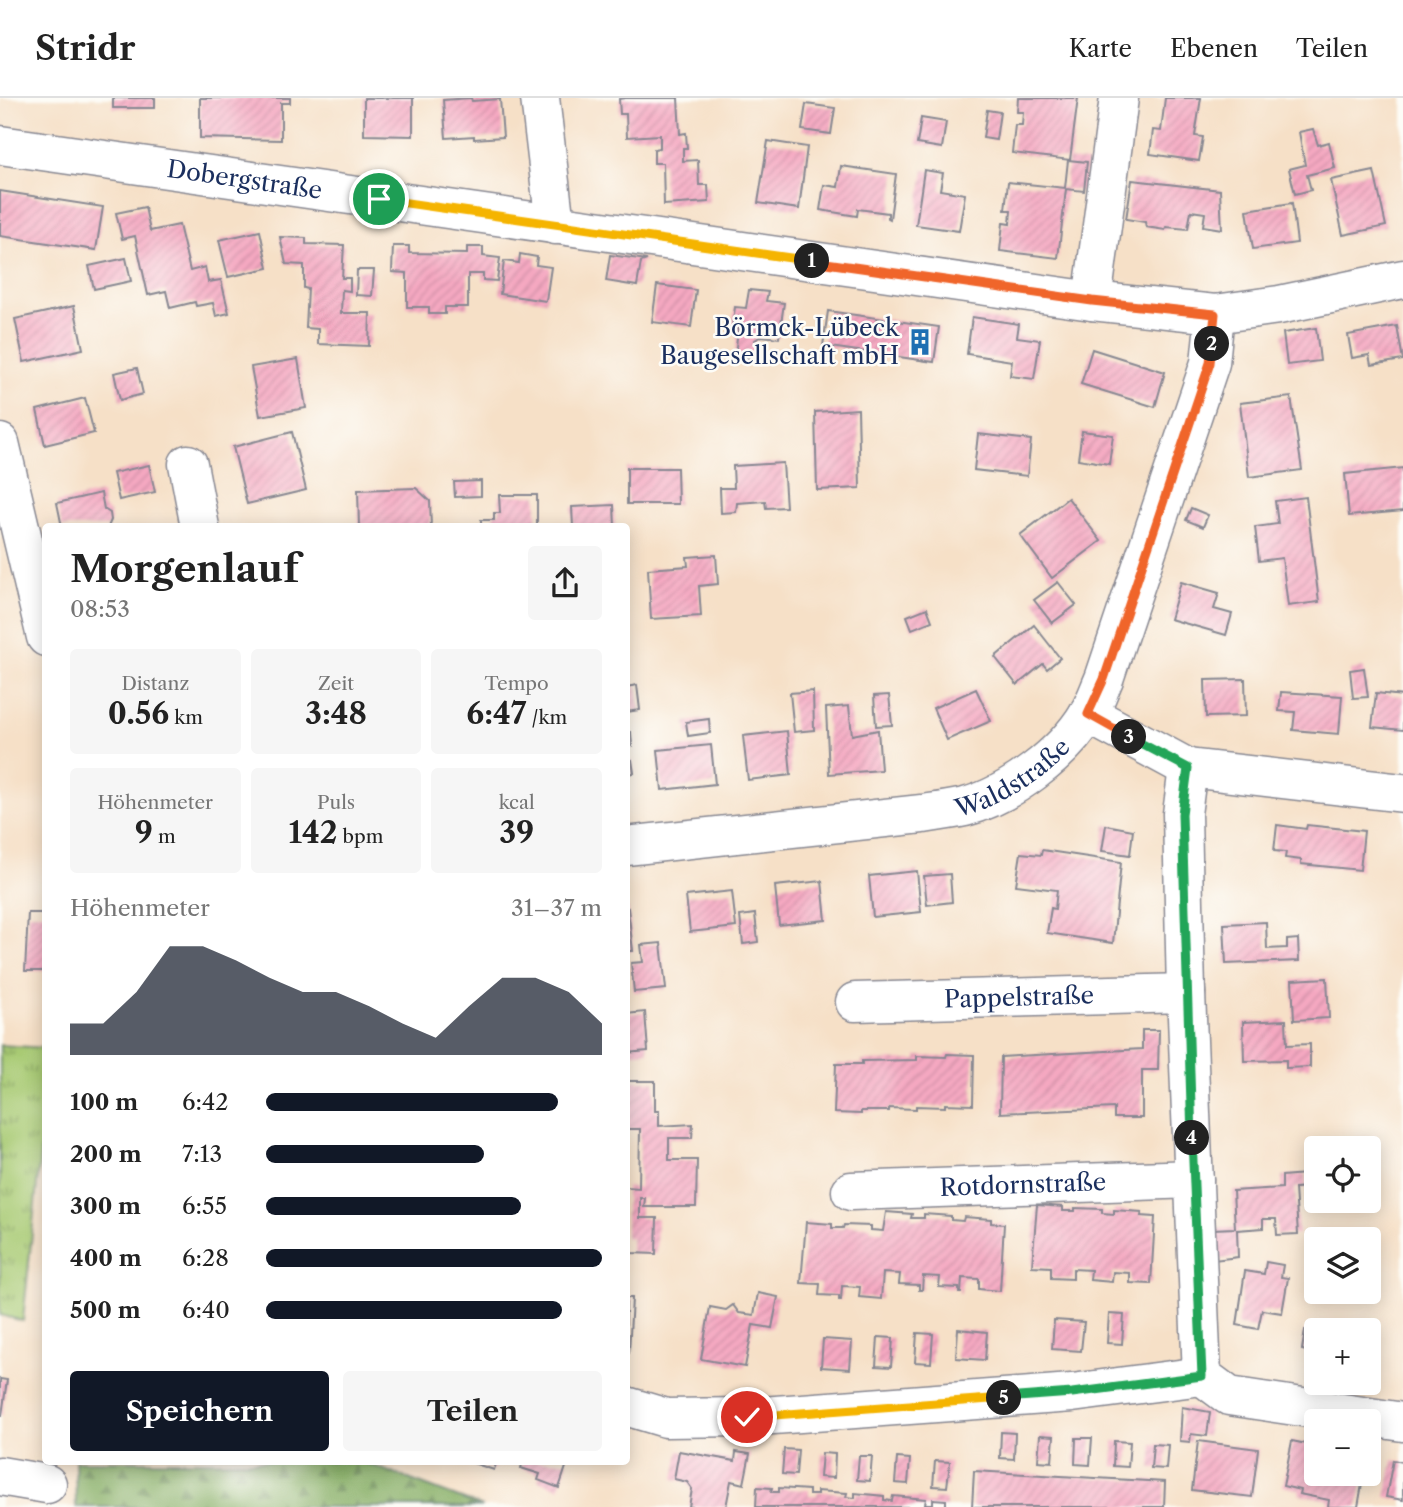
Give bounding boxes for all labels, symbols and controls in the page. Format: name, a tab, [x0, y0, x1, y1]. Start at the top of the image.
text: Stridr	[35, 28, 135, 69]
text: Karte	[1069, 34, 1132, 63]
text: Ebenen	[1170, 34, 1258, 63]
text: Teilen	[1296, 34, 1368, 63]
street label: Dobergstraße	[165, 154, 324, 205]
pin	[349, 169, 409, 229]
icon: arrive	[360, 180, 398, 218]
pin: 1	[794, 244, 830, 278]
text: 1	[807, 249, 816, 272]
place label: Börmck-Lübeck Baugesellschaft mbH	[660, 313, 900, 370]
building icon: Börmck-Lübeck Baugesellschaft mbH	[905, 327, 935, 357]
pin: 2	[1194, 327, 1230, 362]
text: 2	[1206, 332, 1217, 355]
text: Morgenlauf	[70, 545, 299, 592]
button: share	[528, 546, 602, 620]
text: 08:53	[70, 595, 130, 623]
text: Distanz	[121, 672, 189, 695]
text: Zeit	[318, 672, 354, 695]
text: Tempo	[485, 672, 549, 695]
text: 0.56	[108, 695, 169, 732]
text: 3:48	[305, 695, 367, 732]
text: 6:47	[466, 695, 527, 732]
text: km	[169, 706, 203, 729]
text: /km	[527, 706, 567, 729]
pin: 3	[1112, 720, 1146, 754]
text: 3	[1123, 725, 1134, 748]
street label: Waldstraße	[951, 732, 1076, 823]
text: Höhenmeter	[98, 791, 213, 814]
text: Puls	[317, 791, 355, 814]
text: kcal	[499, 791, 535, 814]
text: 9	[135, 814, 153, 851]
text: 142	[289, 814, 338, 851]
text: 39	[499, 814, 534, 851]
text: m	[153, 825, 176, 848]
text: bpm	[338, 825, 383, 848]
text: Höhenmeter	[70, 894, 210, 922]
text: 31–37 m	[511, 894, 602, 922]
street label: Pappelstraße	[944, 981, 1094, 1014]
text: 100 m	[70, 1088, 138, 1116]
text: 6:42	[182, 1088, 228, 1116]
pin: 4	[1174, 1121, 1210, 1156]
text: 4	[1186, 1126, 1197, 1149]
map controls	[1304, 1136, 1381, 1486]
button: locate	[1304, 1136, 1381, 1213]
text: 200 m	[70, 1140, 142, 1168]
text: 7:13	[182, 1140, 222, 1168]
street label: Rotdornstraße	[939, 1167, 1107, 1202]
text: 300 m	[70, 1192, 141, 1220]
text: 6:55	[182, 1192, 227, 1220]
button: layers	[1304, 1227, 1381, 1304]
text: 400 m	[70, 1244, 142, 1272]
text: 6:28	[182, 1244, 229, 1272]
text: 500 m	[70, 1296, 141, 1324]
text: 6:40	[182, 1296, 230, 1324]
button: +	[1304, 1318, 1381, 1395]
button: Speichern	[70, 1371, 329, 1451]
button: Teilen	[343, 1371, 602, 1451]
pin: 5	[986, 1380, 1021, 1416]
text: 5	[998, 1386, 1009, 1409]
pin	[717, 1387, 777, 1447]
icon: check	[728, 1398, 766, 1436]
button: −	[1304, 1409, 1381, 1486]

